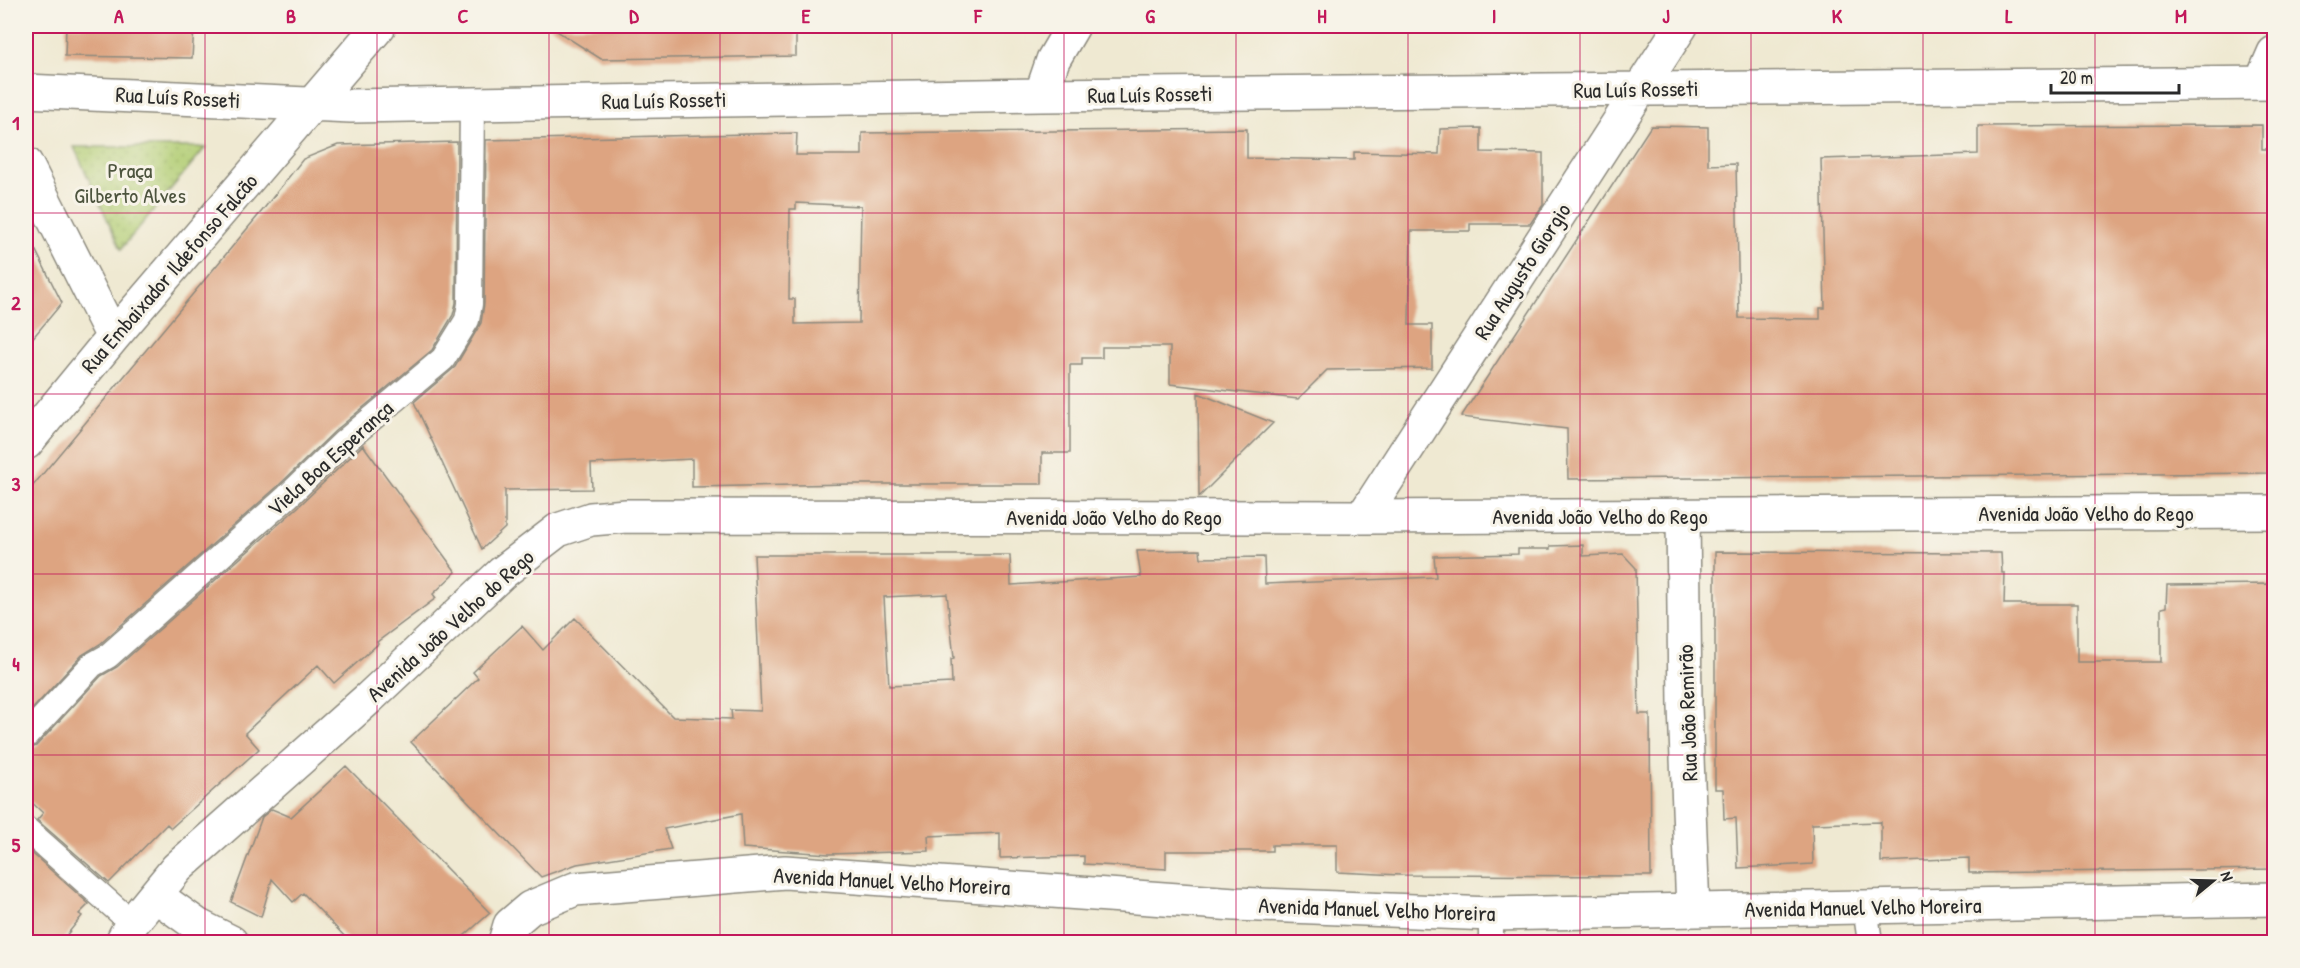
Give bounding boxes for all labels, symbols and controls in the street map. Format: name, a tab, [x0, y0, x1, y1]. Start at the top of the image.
text: A	[114, 2, 124, 29]
text: B	[286, 2, 296, 29]
text: C	[458, 2, 469, 29]
text: D	[629, 2, 639, 29]
text: E	[802, 2, 811, 29]
text: F	[973, 2, 983, 29]
text: G	[1145, 2, 1155, 29]
text: H	[1317, 2, 1327, 29]
text: I	[1492, 2, 1496, 29]
text: J	[1662, 2, 1670, 29]
text: K	[1832, 2, 1843, 29]
text: L	[2005, 2, 2013, 29]
text: M	[2175, 2, 2187, 29]
scale bar	[2051, 57, 2178, 95]
text: 20 m	[2060, 65, 2093, 90]
street label: Rua Luís Rosseti	[1573, 73, 1699, 105]
street label: Rua Luís Rosseti	[1087, 78, 1213, 110]
street label: Rua Luís Rosseti	[115, 79, 241, 115]
street label: Rua Luís Rosseti	[601, 84, 727, 116]
text: 1	[12, 109, 20, 136]
park label: Praça Gilberto Alves	[74, 155, 186, 210]
street label: Rua Embaixador Ildefonso Falcão	[74, 167, 264, 379]
street label: Rua Augusto Giorgio	[1467, 197, 1577, 345]
text: 2	[11, 289, 21, 316]
street label: Viela Boa Esperança	[261, 393, 400, 523]
text: 3	[12, 470, 21, 497]
street label: Avenida João Velho do Rego	[1978, 498, 2194, 528]
street label: Avenida João Velho do Rego	[1492, 501, 1708, 531]
street label: Avenida João Velho do Rego	[1006, 502, 1222, 532]
street label: Avenida João Velho do Rego	[360, 542, 540, 708]
street label: Rua João Remirão	[1670, 644, 1704, 782]
text: 4	[12, 650, 20, 677]
text: 5	[12, 831, 21, 858]
north arrow	[2183, 851, 2243, 911]
street label: Avenida Manuel Velho Moreira	[773, 860, 1011, 902]
text: N	[2215, 869, 2239, 884]
street label: Avenida Manuel Velho Moreira	[1258, 890, 1496, 928]
street label: Avenida Manuel Velho Moreira	[1744, 890, 1982, 924]

